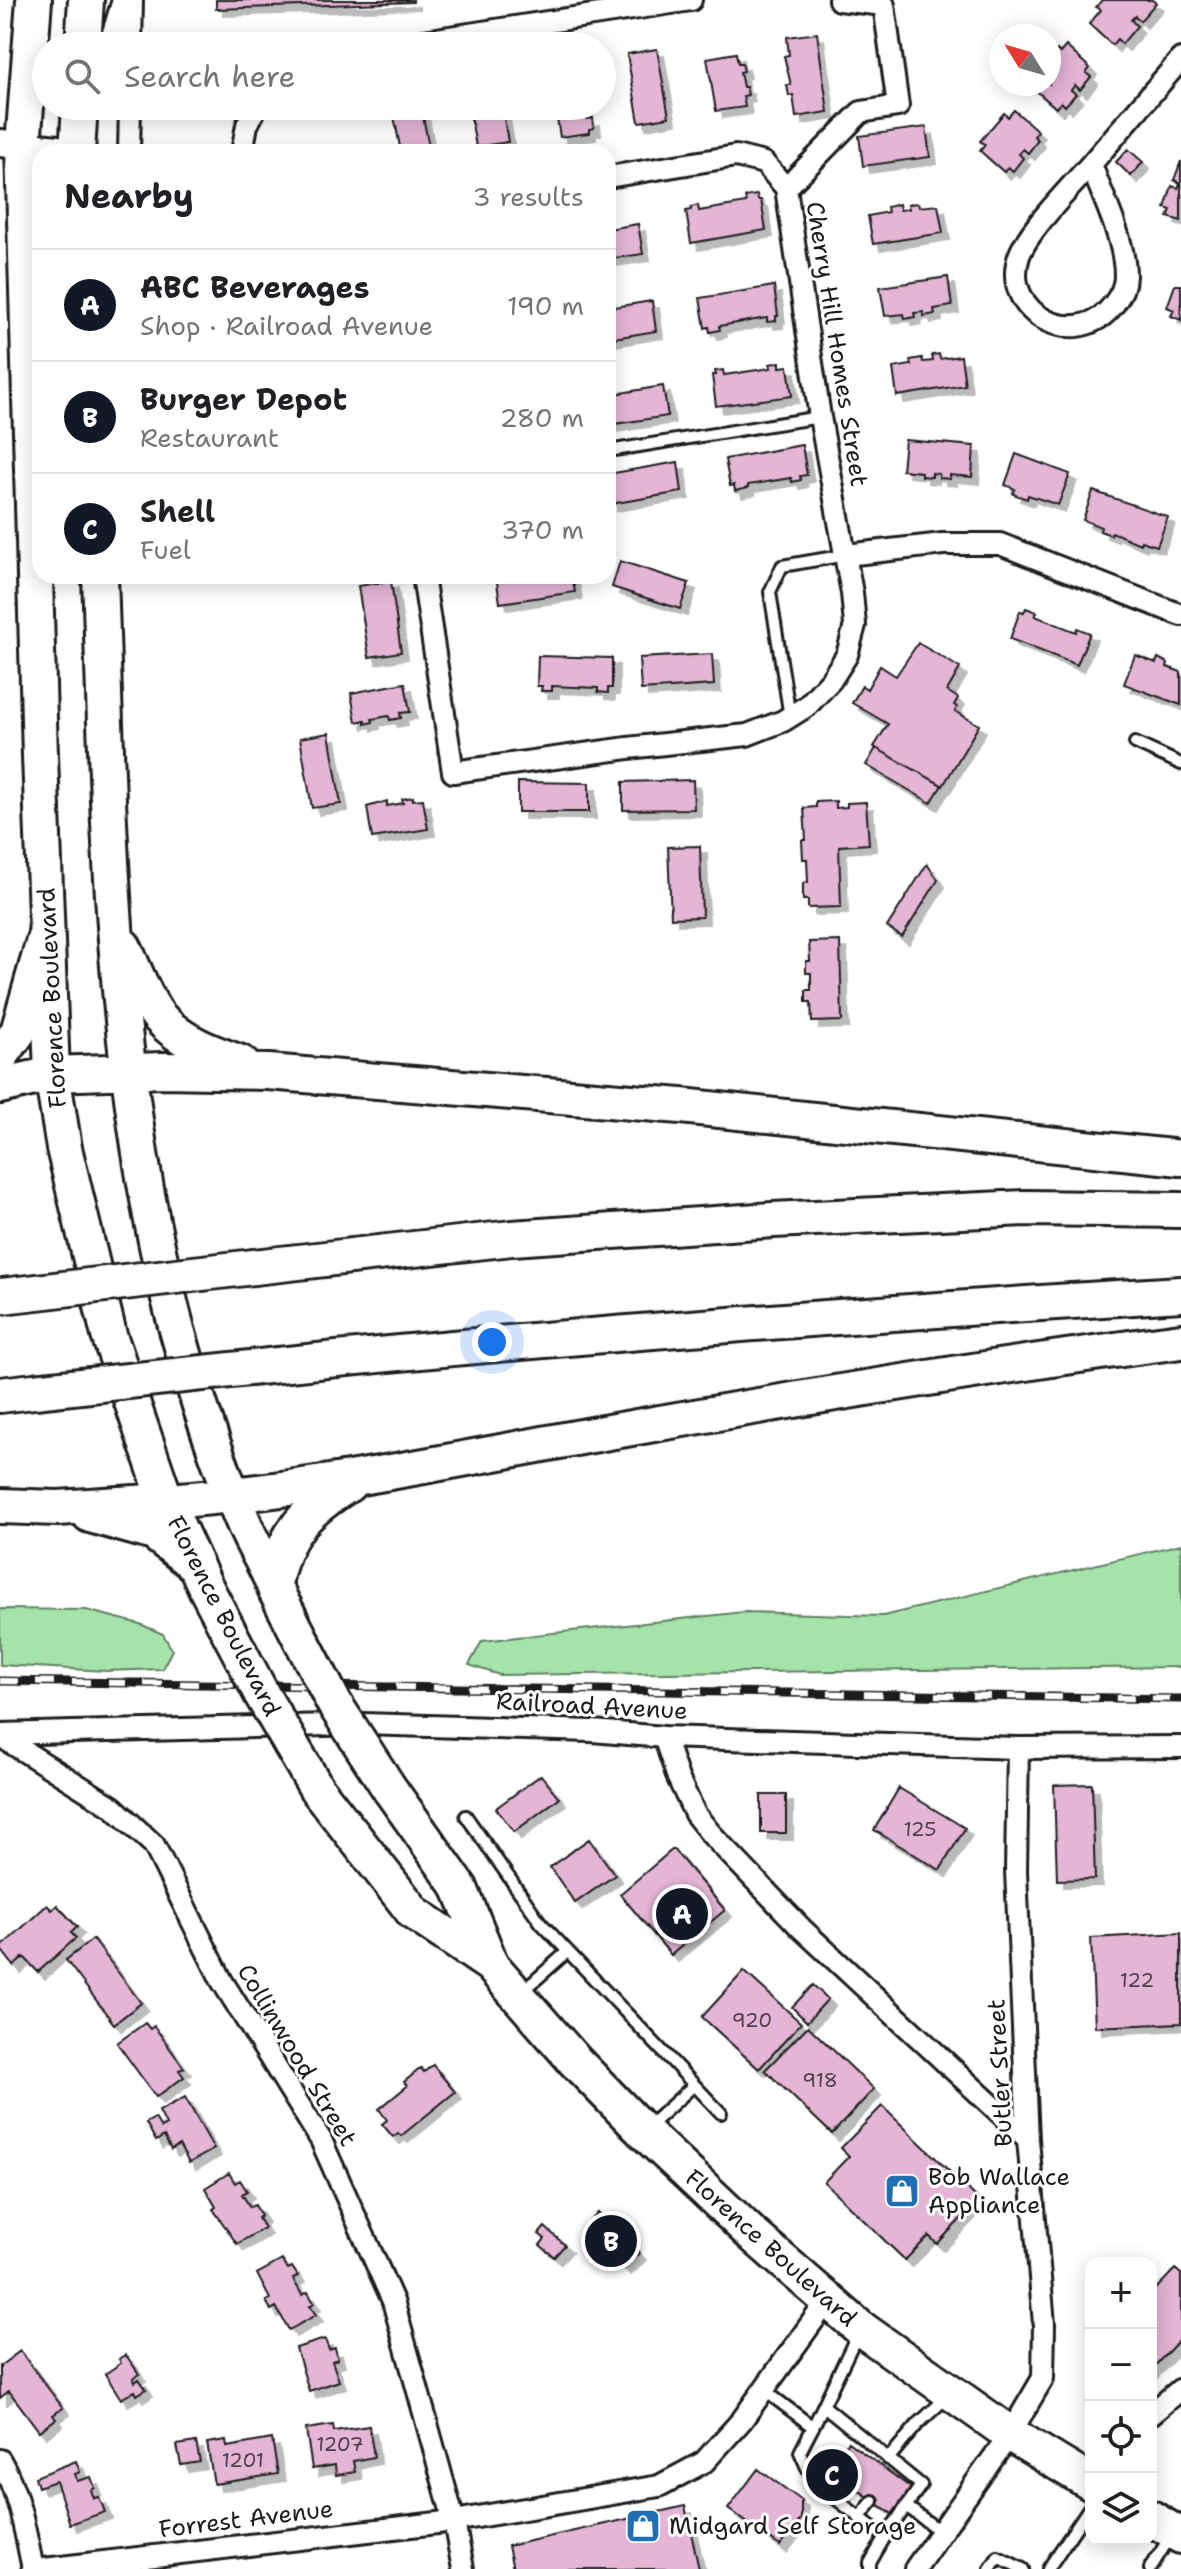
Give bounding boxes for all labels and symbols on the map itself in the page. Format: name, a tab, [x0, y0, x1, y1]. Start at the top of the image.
north arrow	[989, 24, 1061, 96]
street label: Cherry Hill Homes Street	[799, 199, 875, 489]
street label: Florence Boulevard	[30, 887, 74, 1109]
your location	[472, 1322, 512, 1362]
street label: Florence Boulevard	[160, 1510, 288, 1722]
street label: Railroad Avenue	[495, 1685, 689, 1727]
house number: 125	[903, 1816, 937, 1842]
pin: A	[656, 1884, 708, 1944]
street label: Collinwood Street	[230, 1958, 364, 2152]
house number: 122	[1120, 1967, 1154, 1993]
street label: Butler Street	[980, 1998, 1020, 2148]
house number: 920	[732, 2007, 772, 2033]
house number: 918	[802, 2067, 838, 2093]
place label: Bob Wallace Appliance	[928, 2161, 1070, 2221]
street label: Florence Boulevard	[678, 2162, 864, 2334]
shop icon: Bob Wallace Appliance	[883, 2172, 921, 2210]
pin: B	[585, 2211, 637, 2271]
house number: 1207	[316, 2431, 364, 2457]
pin: C	[806, 2445, 858, 2505]
house number: 1201	[222, 2447, 264, 2473]
street label: Forrest Avenue	[157, 2492, 335, 2546]
shop icon: Midgard Self Storage	[624, 2507, 662, 2545]
place label: Midgard Self Storage	[669, 2510, 917, 2542]

